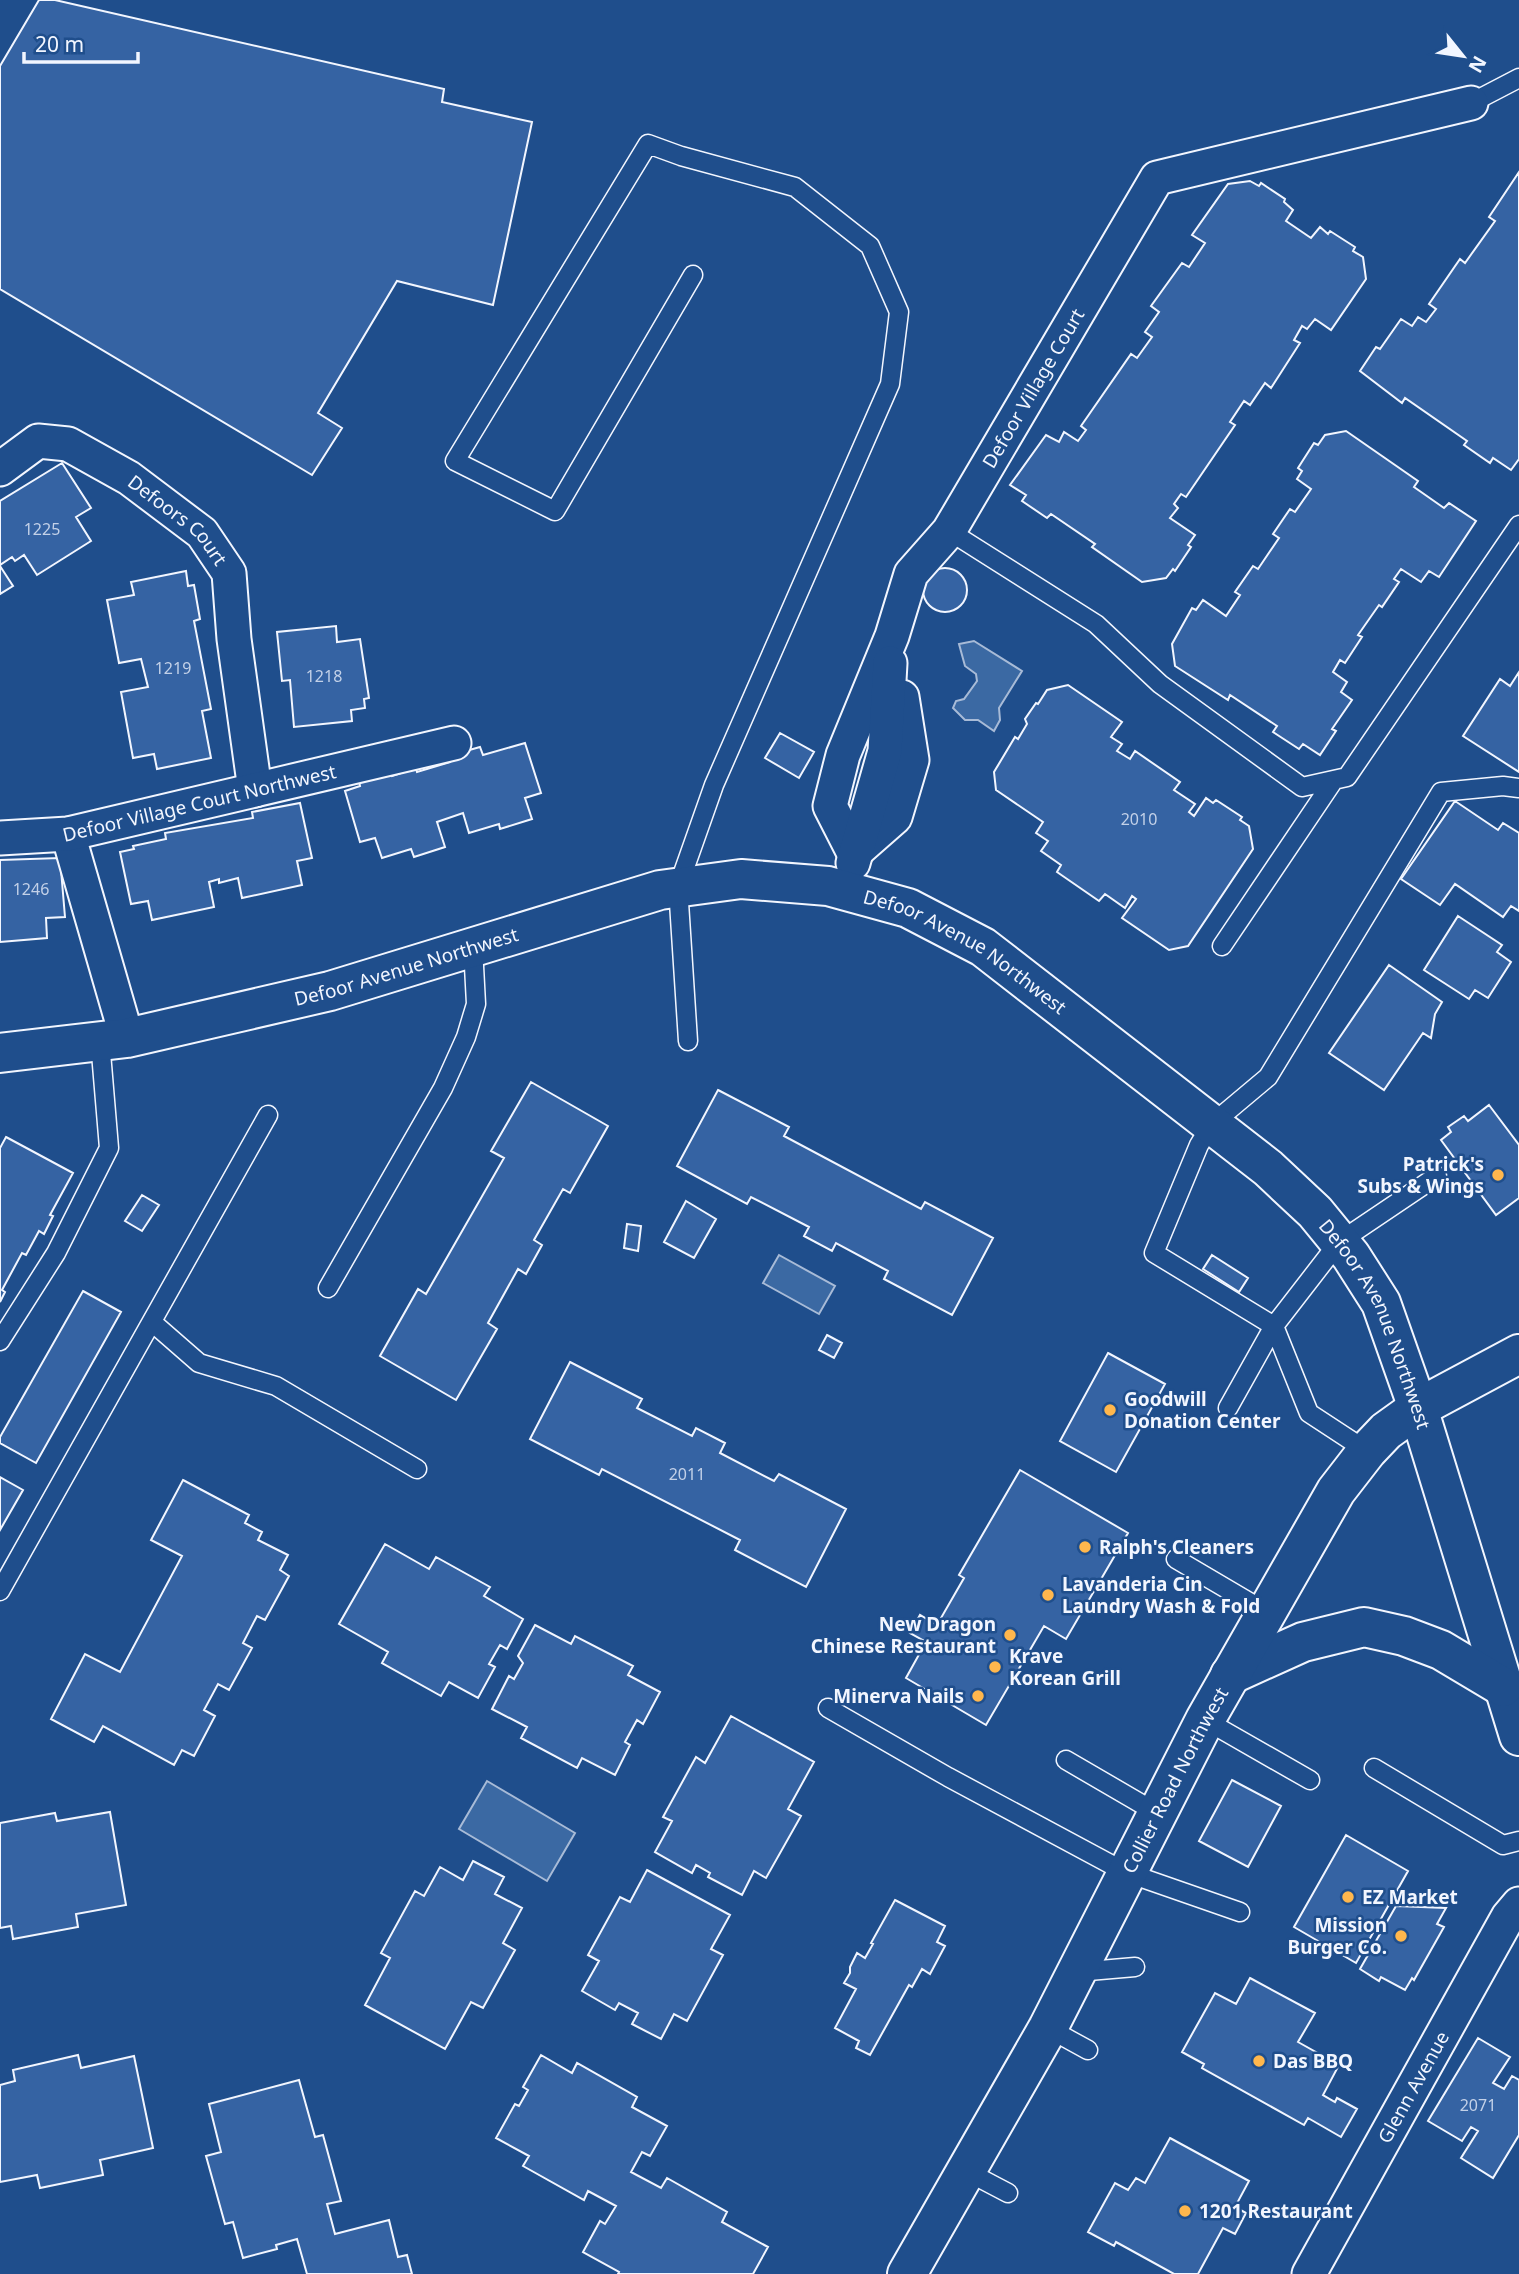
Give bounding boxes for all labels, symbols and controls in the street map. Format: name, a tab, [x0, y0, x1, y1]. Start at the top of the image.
scale bar	[24, 21, 138, 65]
north arrow	[1428, 21, 1498, 91]
text: 20 m	[35, 30, 84, 58]
text: N	[1463, 51, 1493, 78]
street label: Defoor Village Court	[976, 304, 1090, 473]
street label: Defoors Court	[123, 469, 233, 571]
house number: 1225	[24, 518, 60, 540]
house number: 1219	[155, 657, 191, 679]
house number: 1218	[306, 665, 342, 687]
street label: Defoor Village Court Northwest	[60, 758, 339, 848]
house number: 2010	[1121, 808, 1157, 830]
house number: 1246	[13, 878, 49, 900]
street label: Defoor Avenue Northwest	[860, 883, 1072, 1020]
street label: Defoor Avenue Northwest	[291, 921, 521, 1012]
place label: Patrick's Subs & Wings	[1358, 1151, 1484, 1199]
marker: Patrick's Subs & Wings	[1490, 1167, 1506, 1183]
street label: Defoor Avenue Northwest	[1313, 1214, 1437, 1433]
place label: Goodwill Donation Center	[1124, 1386, 1281, 1434]
marker: Goodwill Donation Center	[1102, 1402, 1118, 1418]
house number: 2011	[669, 1463, 705, 1485]
place label: Ralph's Cleaners	[1099, 1534, 1254, 1560]
marker: Ralph's Cleaners	[1077, 1539, 1093, 1555]
place label: Lavanderia Cin Laundry Wash & Fold	[1062, 1571, 1260, 1619]
marker: Lavanderia Cin Laundry Wash & Fold	[1040, 1587, 1056, 1603]
place label: New Dragon Chinese Restaurant	[811, 1611, 996, 1659]
marker: New Dragon Chinese Restaurant	[1002, 1627, 1018, 1643]
place label: Krave Korean Grill	[1009, 1643, 1121, 1691]
marker: Krave Korean Grill	[987, 1659, 1003, 1675]
street label: Collier Road Northwest	[1116, 1682, 1234, 1878]
place label: Minerva Nails	[833, 1683, 964, 1709]
marker: Minerva Nails	[970, 1688, 986, 1704]
place label: EZ Market	[1362, 1884, 1458, 1910]
marker: EZ Market	[1340, 1889, 1356, 1905]
place label: Mission Burger Co.	[1288, 1912, 1387, 1960]
marker: Mission Burger Co.	[1393, 1928, 1409, 1944]
street label: Glenn Avenue	[1371, 2026, 1455, 2148]
place label: Das BBQ	[1273, 2048, 1353, 2074]
marker: Das BBQ	[1251, 2053, 1267, 2069]
house number: 2071	[1460, 2094, 1496, 2116]
place label: 1201 Restaurant	[1199, 2198, 1353, 2224]
marker: 1201 Restaurant	[1177, 2203, 1193, 2219]

